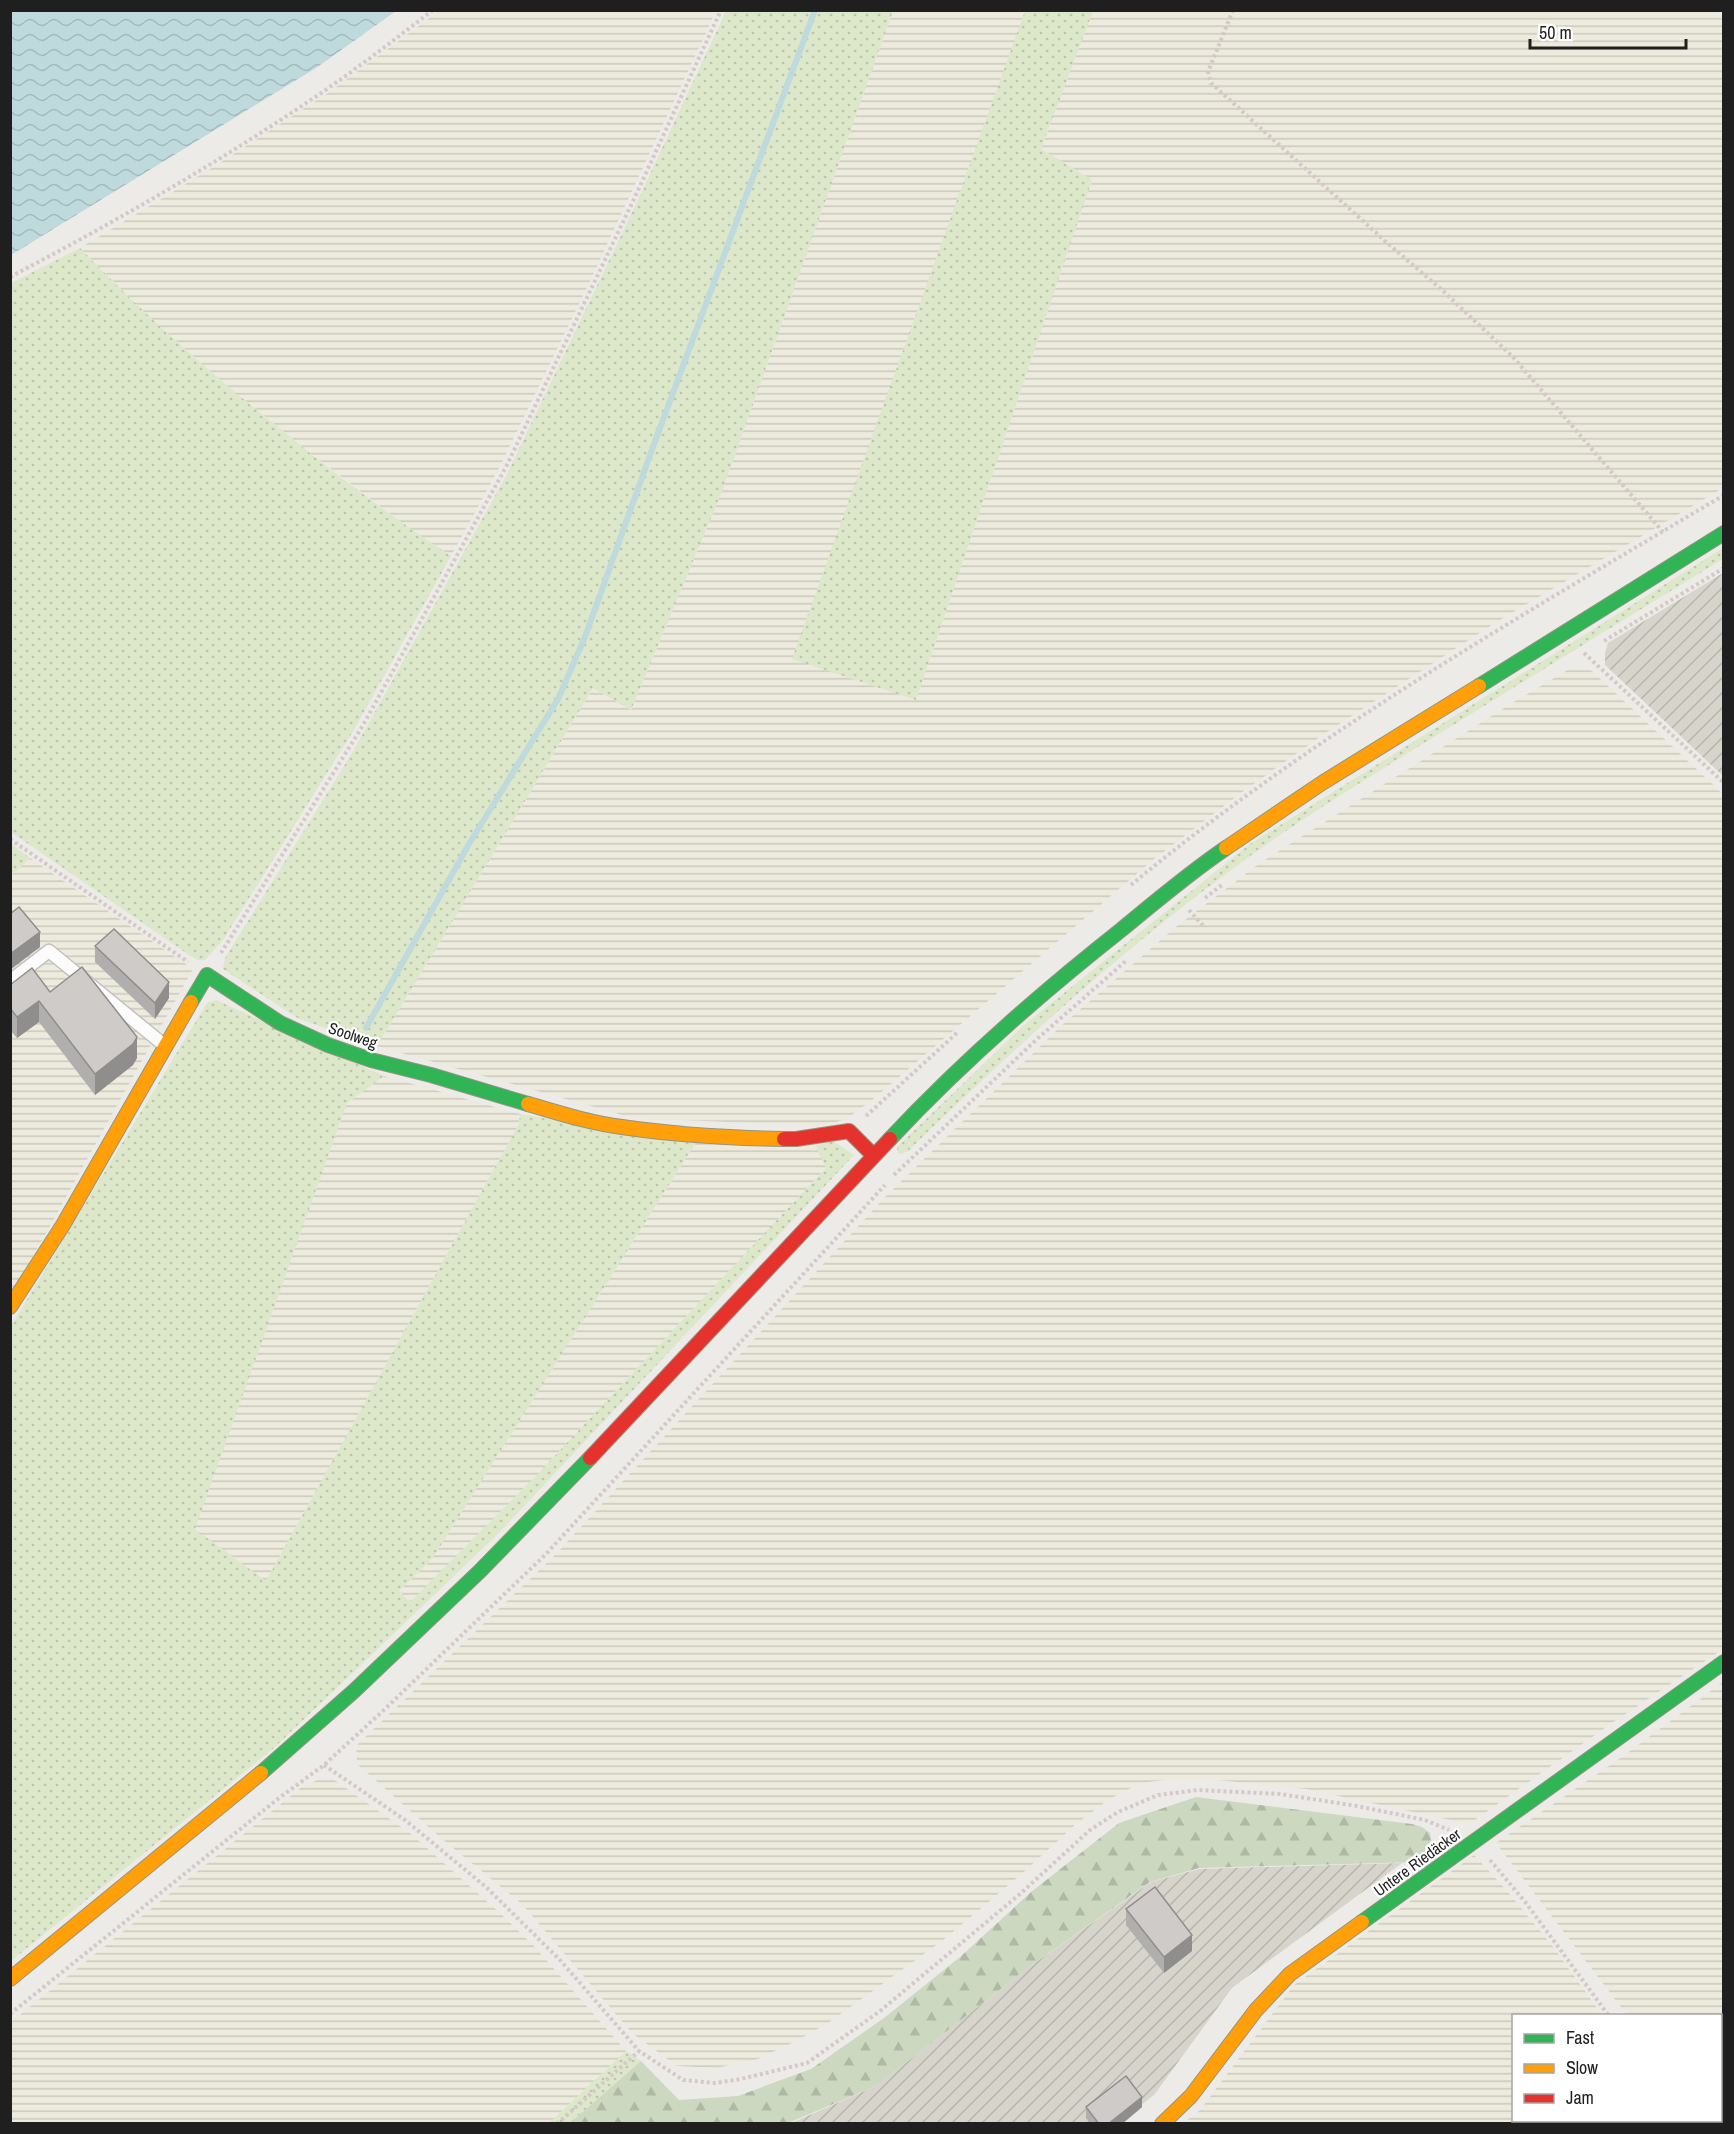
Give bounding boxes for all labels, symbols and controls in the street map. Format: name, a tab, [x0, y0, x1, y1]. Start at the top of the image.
scale bar	[1530, 12, 1686, 50]
text: 50 m	[1539, 20, 1572, 45]
street label: Soolweg	[326, 1016, 381, 1054]
street label: Untere Riedäcker	[1369, 1823, 1466, 1901]
legend	[1512, 2014, 1722, 2122]
text: Fast	[1566, 2025, 1594, 2050]
text: Slow	[1566, 2055, 1598, 2080]
text: Jam	[1566, 2085, 1594, 2110]

